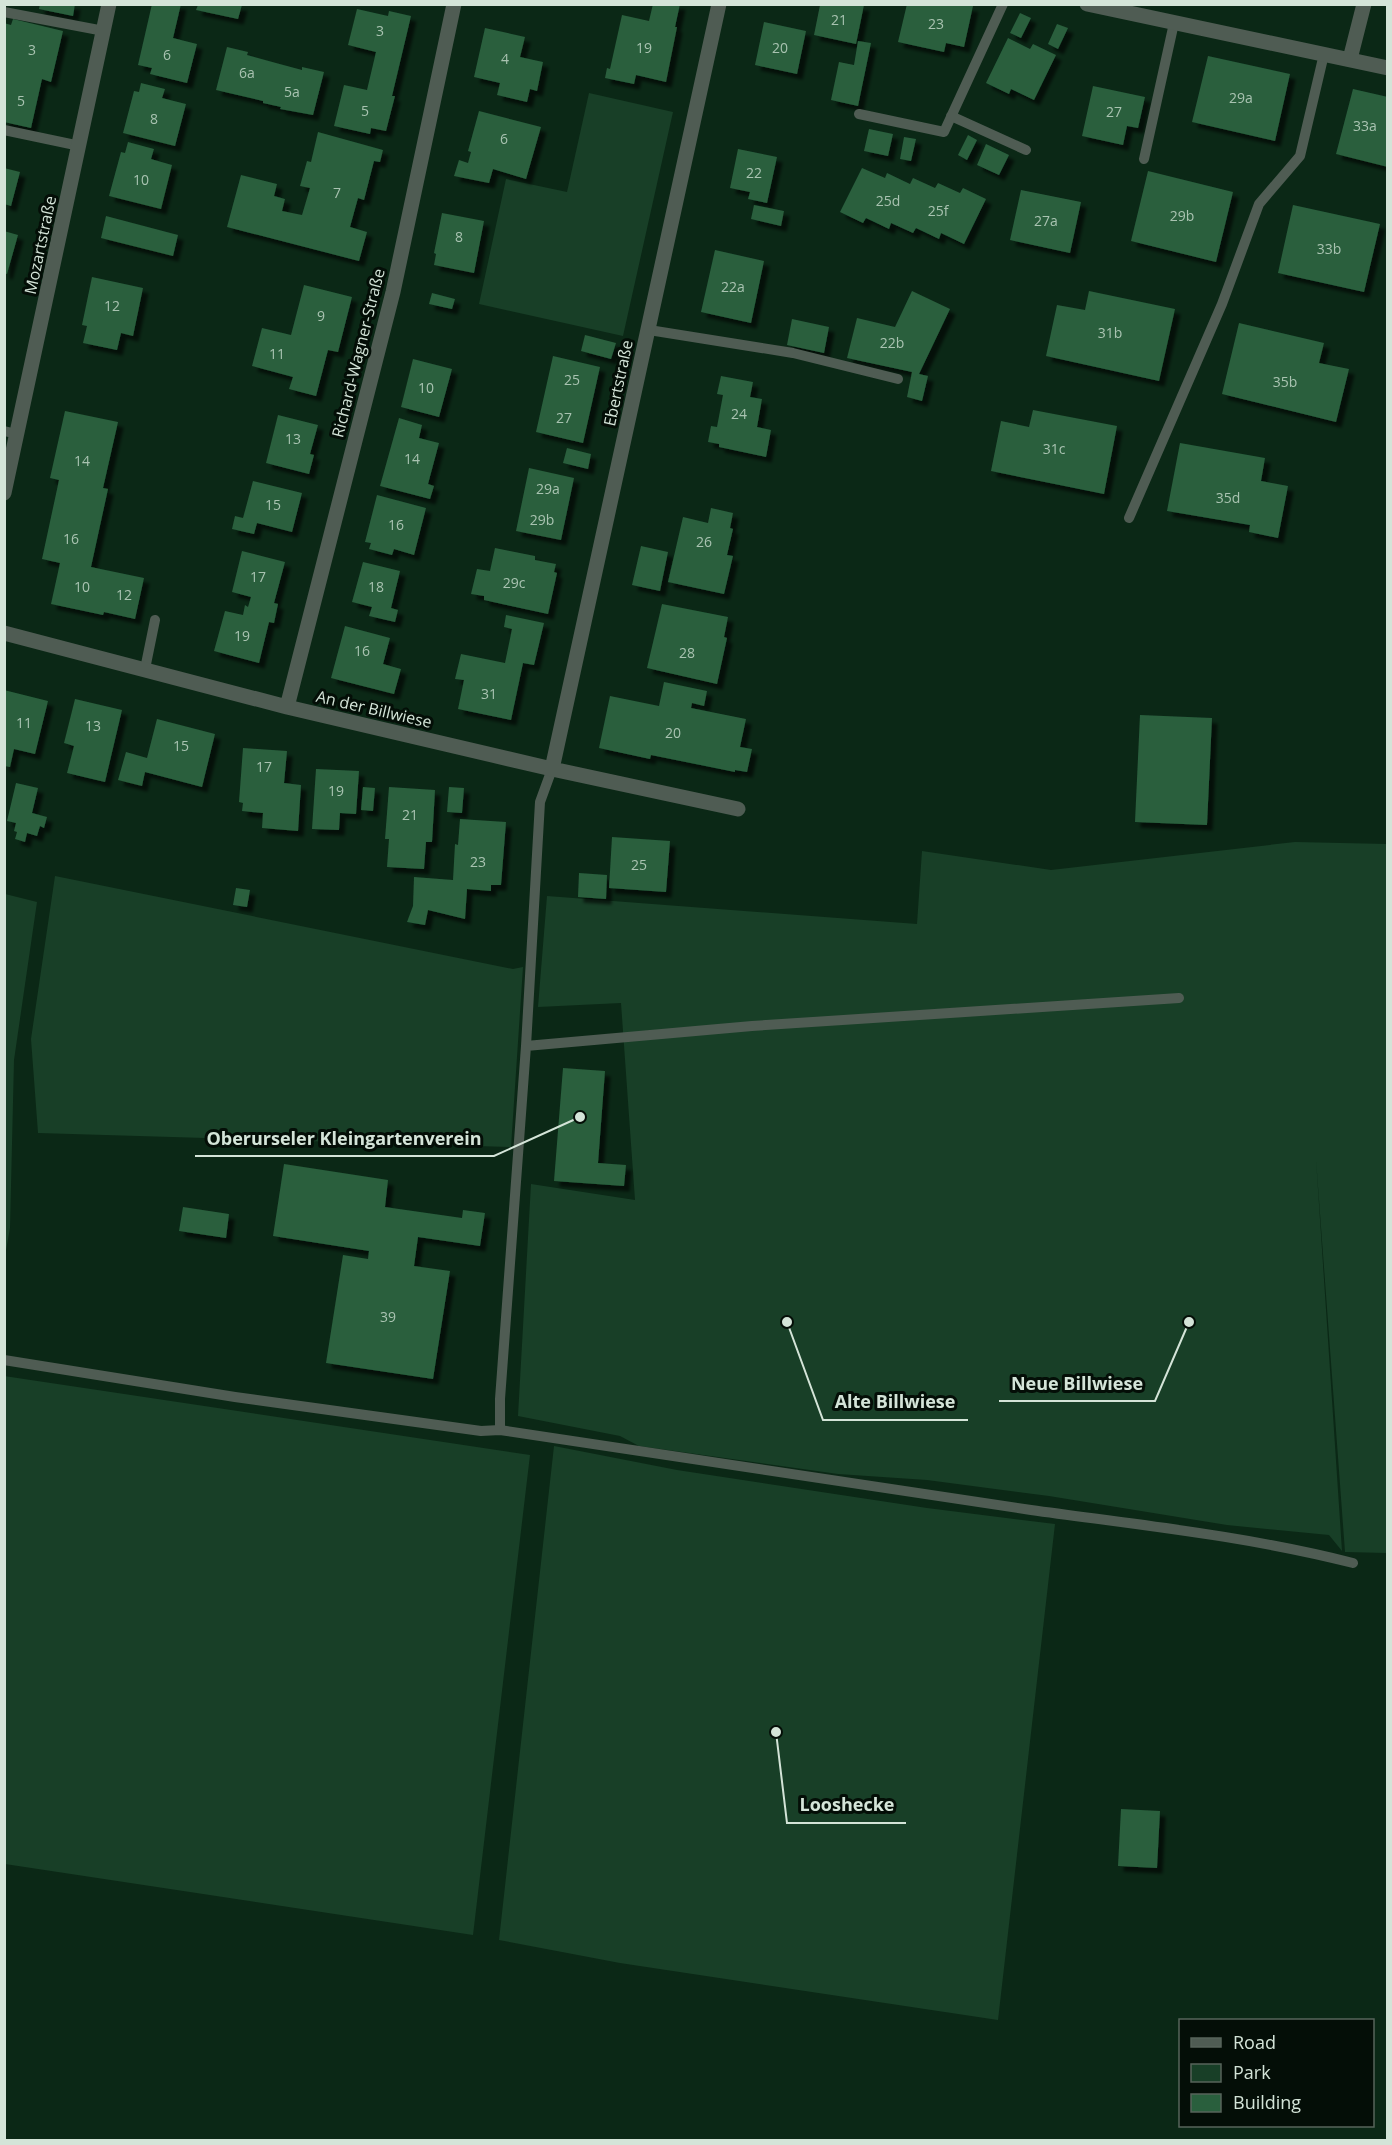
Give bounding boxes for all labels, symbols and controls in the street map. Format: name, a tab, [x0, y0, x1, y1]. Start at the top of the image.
house number: 21	[831, 10, 847, 29]
house number: 23	[928, 14, 944, 33]
house number: 3	[376, 21, 384, 40]
house number: 19	[636, 38, 652, 57]
house number: 20	[772, 38, 788, 57]
house number: 3	[28, 40, 36, 59]
house number: 6	[163, 45, 171, 64]
house number: 4	[501, 49, 509, 68]
house number: 6a	[239, 63, 255, 82]
house number: 5a	[284, 82, 300, 101]
house number: 29a	[1229, 88, 1253, 107]
house number: 5	[17, 91, 25, 110]
house number: 5	[361, 101, 369, 120]
house number: 27	[1106, 102, 1122, 121]
house number: 8	[150, 109, 158, 128]
house number: 33a	[1353, 116, 1377, 135]
house number: 6	[500, 129, 508, 148]
house number: 22	[746, 163, 762, 182]
house number: 10	[133, 170, 149, 189]
house number: 7	[333, 183, 341, 202]
house number: 25d	[876, 191, 900, 210]
street label: Mozartstraße	[19, 194, 61, 296]
house number: 25f	[928, 201, 950, 220]
house number: 29b	[1170, 206, 1194, 225]
house number: 27a	[1034, 211, 1058, 230]
house number: 8	[455, 227, 463, 246]
house number: 33b	[1317, 239, 1341, 258]
street label: Richard-Wagner-Straße	[326, 266, 390, 440]
house number: 22a	[721, 277, 745, 296]
house number: 12	[104, 296, 120, 315]
house number: 9	[317, 306, 325, 325]
house number: 31b	[1098, 323, 1122, 342]
house number: 22b	[880, 333, 904, 352]
street label: Ebertstraße	[598, 338, 638, 428]
house number: 11	[269, 344, 285, 363]
house number: 25	[564, 370, 580, 389]
house number: 35b	[1273, 372, 1297, 391]
house number: 10	[418, 378, 434, 397]
house number: 24	[731, 404, 747, 423]
house number: 27	[556, 408, 572, 427]
house number: 13	[285, 429, 301, 448]
house number: 31c	[1043, 439, 1066, 458]
house number: 14	[404, 449, 420, 468]
house number: 14	[74, 451, 90, 470]
house number: 29a	[536, 479, 560, 498]
house number: 35d	[1216, 488, 1240, 507]
house number: 15	[265, 495, 281, 514]
house number: 29b	[530, 510, 554, 529]
house number: 16	[388, 515, 404, 534]
house number: 16	[63, 529, 79, 548]
house number: 26	[696, 532, 712, 551]
house number: 17	[250, 567, 266, 586]
house number: 29c	[503, 573, 526, 592]
house number: 10	[74, 577, 90, 596]
house number: 18	[368, 577, 384, 596]
house number: 12	[116, 585, 132, 604]
house number: 19	[234, 626, 250, 645]
house number: 16	[354, 641, 370, 660]
house number: 28	[679, 643, 695, 662]
house number: 31	[481, 684, 497, 703]
street label: An der Billwiese	[314, 685, 434, 733]
house number: 11	[16, 713, 32, 732]
house number: 13	[85, 716, 101, 735]
house number: 20	[665, 723, 681, 742]
house number: 15	[173, 736, 189, 755]
house number: 17	[256, 757, 272, 776]
house number: 19	[328, 781, 344, 800]
house number: 21	[402, 805, 418, 824]
house number: 23	[470, 852, 486, 871]
house number: 25	[631, 855, 647, 874]
callout: Oberurseler Kleingartenverein	[195, 1120, 494, 1156]
text: Oberurseler Kleingartenverein	[207, 1126, 482, 1150]
house number: 39	[380, 1307, 396, 1326]
callout: Neue Billwiese	[999, 1365, 1155, 1401]
text: Neue Billwiese	[1011, 1371, 1143, 1395]
callout: Alte Billwiese	[823, 1384, 968, 1420]
text: Alte Billwiese	[835, 1389, 955, 1413]
callout: Looshecke	[787, 1787, 906, 1823]
text: Looshecke	[800, 1792, 894, 1816]
legend	[1179, 2019, 1374, 2127]
text: Road	[1233, 2030, 1276, 2054]
text: Park	[1233, 2060, 1271, 2084]
text: Building	[1233, 2090, 1301, 2114]

